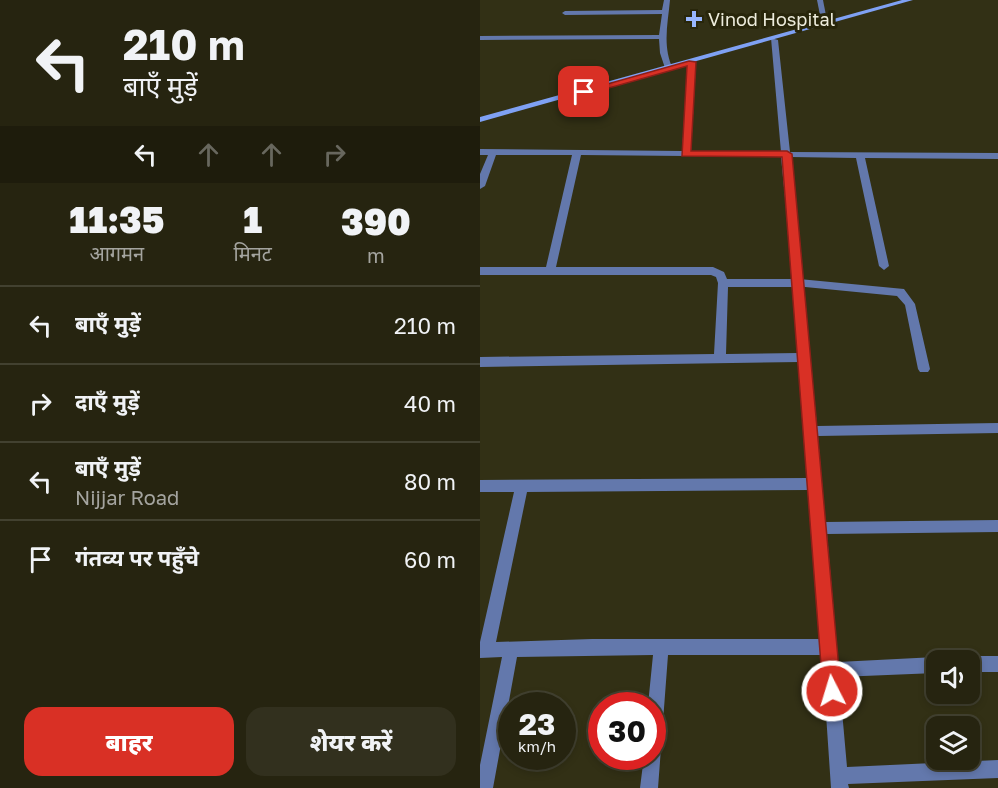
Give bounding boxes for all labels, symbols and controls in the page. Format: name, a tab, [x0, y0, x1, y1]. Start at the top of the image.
place label: Vinod Hospital	[708, 8, 836, 30]
marker: Vinod Hospital	[685, 10, 703, 28]
text: 210 m	[123, 19, 245, 69]
icon: left	[24, 24, 102, 102]
pin	[558, 66, 609, 117]
text: बाएँ मुड़ें	[123, 70, 198, 102]
icon: arrive	[567, 75, 600, 108]
icon: left	[129, 138, 162, 171]
icon: ahead	[192, 138, 225, 171]
icon: ahead	[255, 138, 288, 171]
icon: right	[318, 138, 351, 171]
text: 11:35	[69, 198, 164, 241]
text: 1	[243, 198, 262, 241]
text: 390	[341, 200, 411, 243]
text: आगमन	[89, 241, 144, 265]
text: मिनट	[234, 241, 272, 265]
text: m	[367, 243, 385, 267]
icon: left	[24, 309, 57, 342]
text: बाएँ मुड़ें	[75, 310, 141, 337]
text: 210 m	[394, 312, 456, 339]
icon: right	[24, 387, 57, 420]
text: दाएँ मुड़ें	[75, 388, 140, 415]
text: 40 m	[404, 390, 456, 417]
text: बाएँ मुड़ें	[75, 454, 141, 481]
icon: left	[24, 465, 57, 498]
text: 80 m	[404, 468, 456, 495]
text: Nijjar Road	[75, 485, 179, 509]
icon: arrive	[24, 543, 57, 576]
text: गंतव्य पर पहुँचे	[75, 544, 199, 571]
text: 60 m	[404, 546, 456, 573]
map controls	[926, 650, 980, 770]
button: sound	[926, 650, 980, 704]
position arrow	[800, 659, 864, 723]
speed limit sign: 30	[588, 692, 666, 770]
text: 23	[519, 706, 555, 742]
button: बाहर	[24, 707, 234, 776]
button: शेयर करें	[246, 707, 456, 776]
button: layers	[926, 716, 980, 770]
text: km/h	[518, 737, 556, 755]

